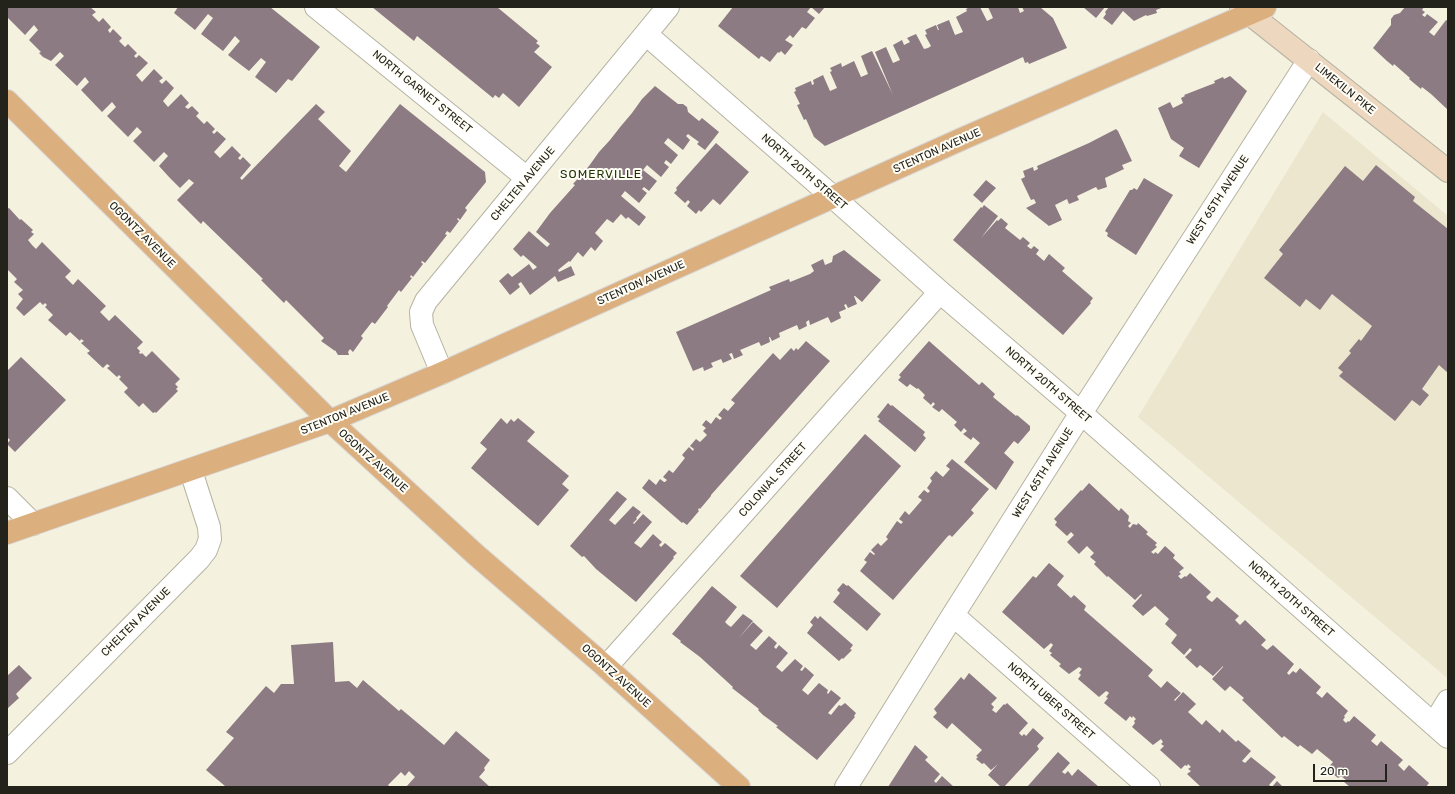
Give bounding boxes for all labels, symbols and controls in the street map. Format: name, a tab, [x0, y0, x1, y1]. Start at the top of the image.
street label: NORTH GARNET STREET	[369, 48, 475, 136]
street label: LIMEKILN PIKE	[1312, 61, 1378, 117]
street label: STENTON AVENUE	[891, 126, 983, 176]
street label: NORTH 20TH STREET	[758, 131, 850, 213]
street label: CHELTEN AVENUE	[488, 144, 558, 224]
street label: WEST 65TH AVENUE	[1184, 153, 1252, 247]
district label: SOMERVILLE	[560, 168, 642, 182]
street label: OGONTZ AVENUE	[106, 199, 178, 271]
street label: STENTON AVENUE	[595, 258, 687, 308]
street label: NORTH 20TH STREET	[1002, 344, 1094, 426]
street label: STENTON AVENUE	[299, 390, 391, 438]
street label: WEST 65TH AVENUE	[1010, 425, 1076, 521]
street label: OGONTZ AVENUE	[336, 427, 410, 495]
street label: COLONIAL STREET	[736, 440, 810, 520]
street label: NORTH 20TH STREET	[1245, 558, 1337, 640]
street label: CHELTEN AVENUE	[99, 585, 173, 659]
street label: OGONTZ AVENUE	[579, 642, 653, 710]
street label: NORTH UBER STREET	[1005, 660, 1097, 742]
scale bar	[1315, 756, 1389, 782]
text: 20 m	[1320, 764, 1348, 778]

